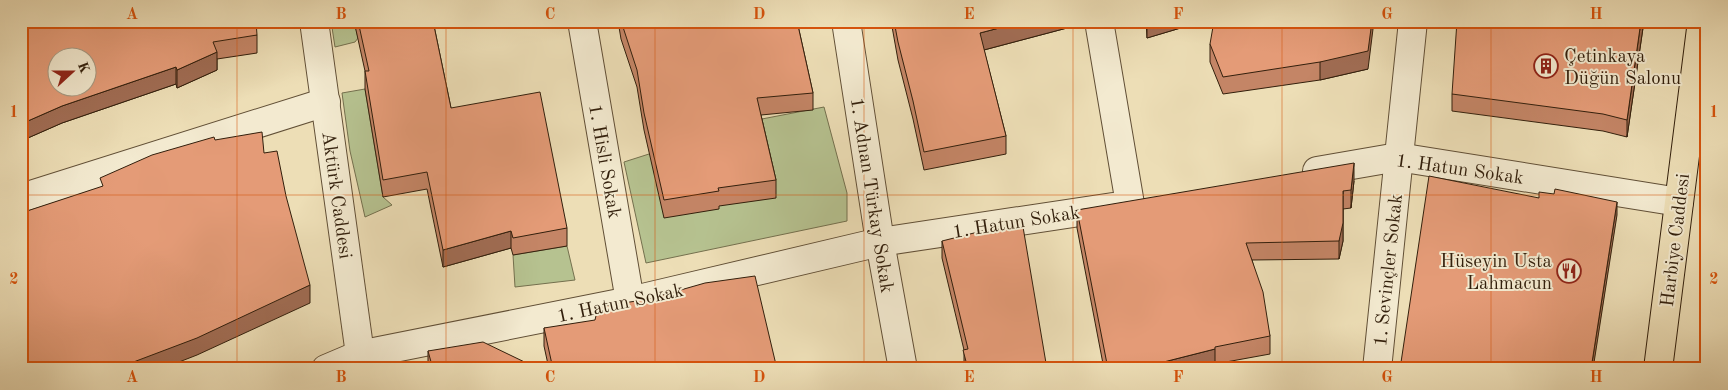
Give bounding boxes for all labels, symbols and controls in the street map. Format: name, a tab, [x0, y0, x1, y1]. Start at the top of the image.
text: A	[126, 7, 138, 23]
text: B	[335, 7, 347, 23]
text: C	[545, 7, 555, 23]
text: D	[753, 7, 765, 23]
text: E	[963, 7, 975, 23]
text: F	[1173, 7, 1184, 23]
text: G	[1381, 7, 1393, 23]
text: H	[1589, 7, 1603, 23]
north arrow	[48, 48, 98, 98]
place label: Çetinkaya Düğün Salonu	[1564, 48, 1681, 89]
building icon: Çetinkaya Düğün Salonu	[1533, 53, 1559, 79]
text: K	[75, 60, 92, 75]
street label: 1. Adnan Türkay Sokak	[846, 96, 895, 295]
street label: 1. Hisli Sokak	[584, 103, 623, 220]
text: 1	[9, 105, 19, 121]
text: 1	[1709, 105, 1719, 121]
street label: Aktürk Caddesi	[317, 131, 354, 260]
street label: 1. Hatun Sokak	[1395, 152, 1525, 189]
street label: Harbiye Caddesi	[1659, 172, 1694, 308]
street label: 1. Sevinçler Sokak	[1372, 193, 1407, 347]
street label: 1. Hatun Sokak	[951, 204, 1082, 243]
place label: Hüseyin Usta Lahmacun	[1440, 253, 1553, 294]
restaurant icon: Hüseyin Usta Lahmacun	[1556, 258, 1582, 284]
text: 2	[9, 272, 19, 288]
text: 2	[1709, 272, 1719, 288]
street label: 1. Hatun Sokak	[556, 282, 686, 327]
text: A	[126, 370, 138, 386]
text: B	[335, 370, 347, 386]
text: C	[545, 370, 555, 386]
text: D	[753, 370, 765, 386]
text: E	[963, 370, 975, 386]
text: F	[1173, 370, 1184, 386]
text: G	[1381, 370, 1393, 386]
text: H	[1589, 370, 1603, 386]

